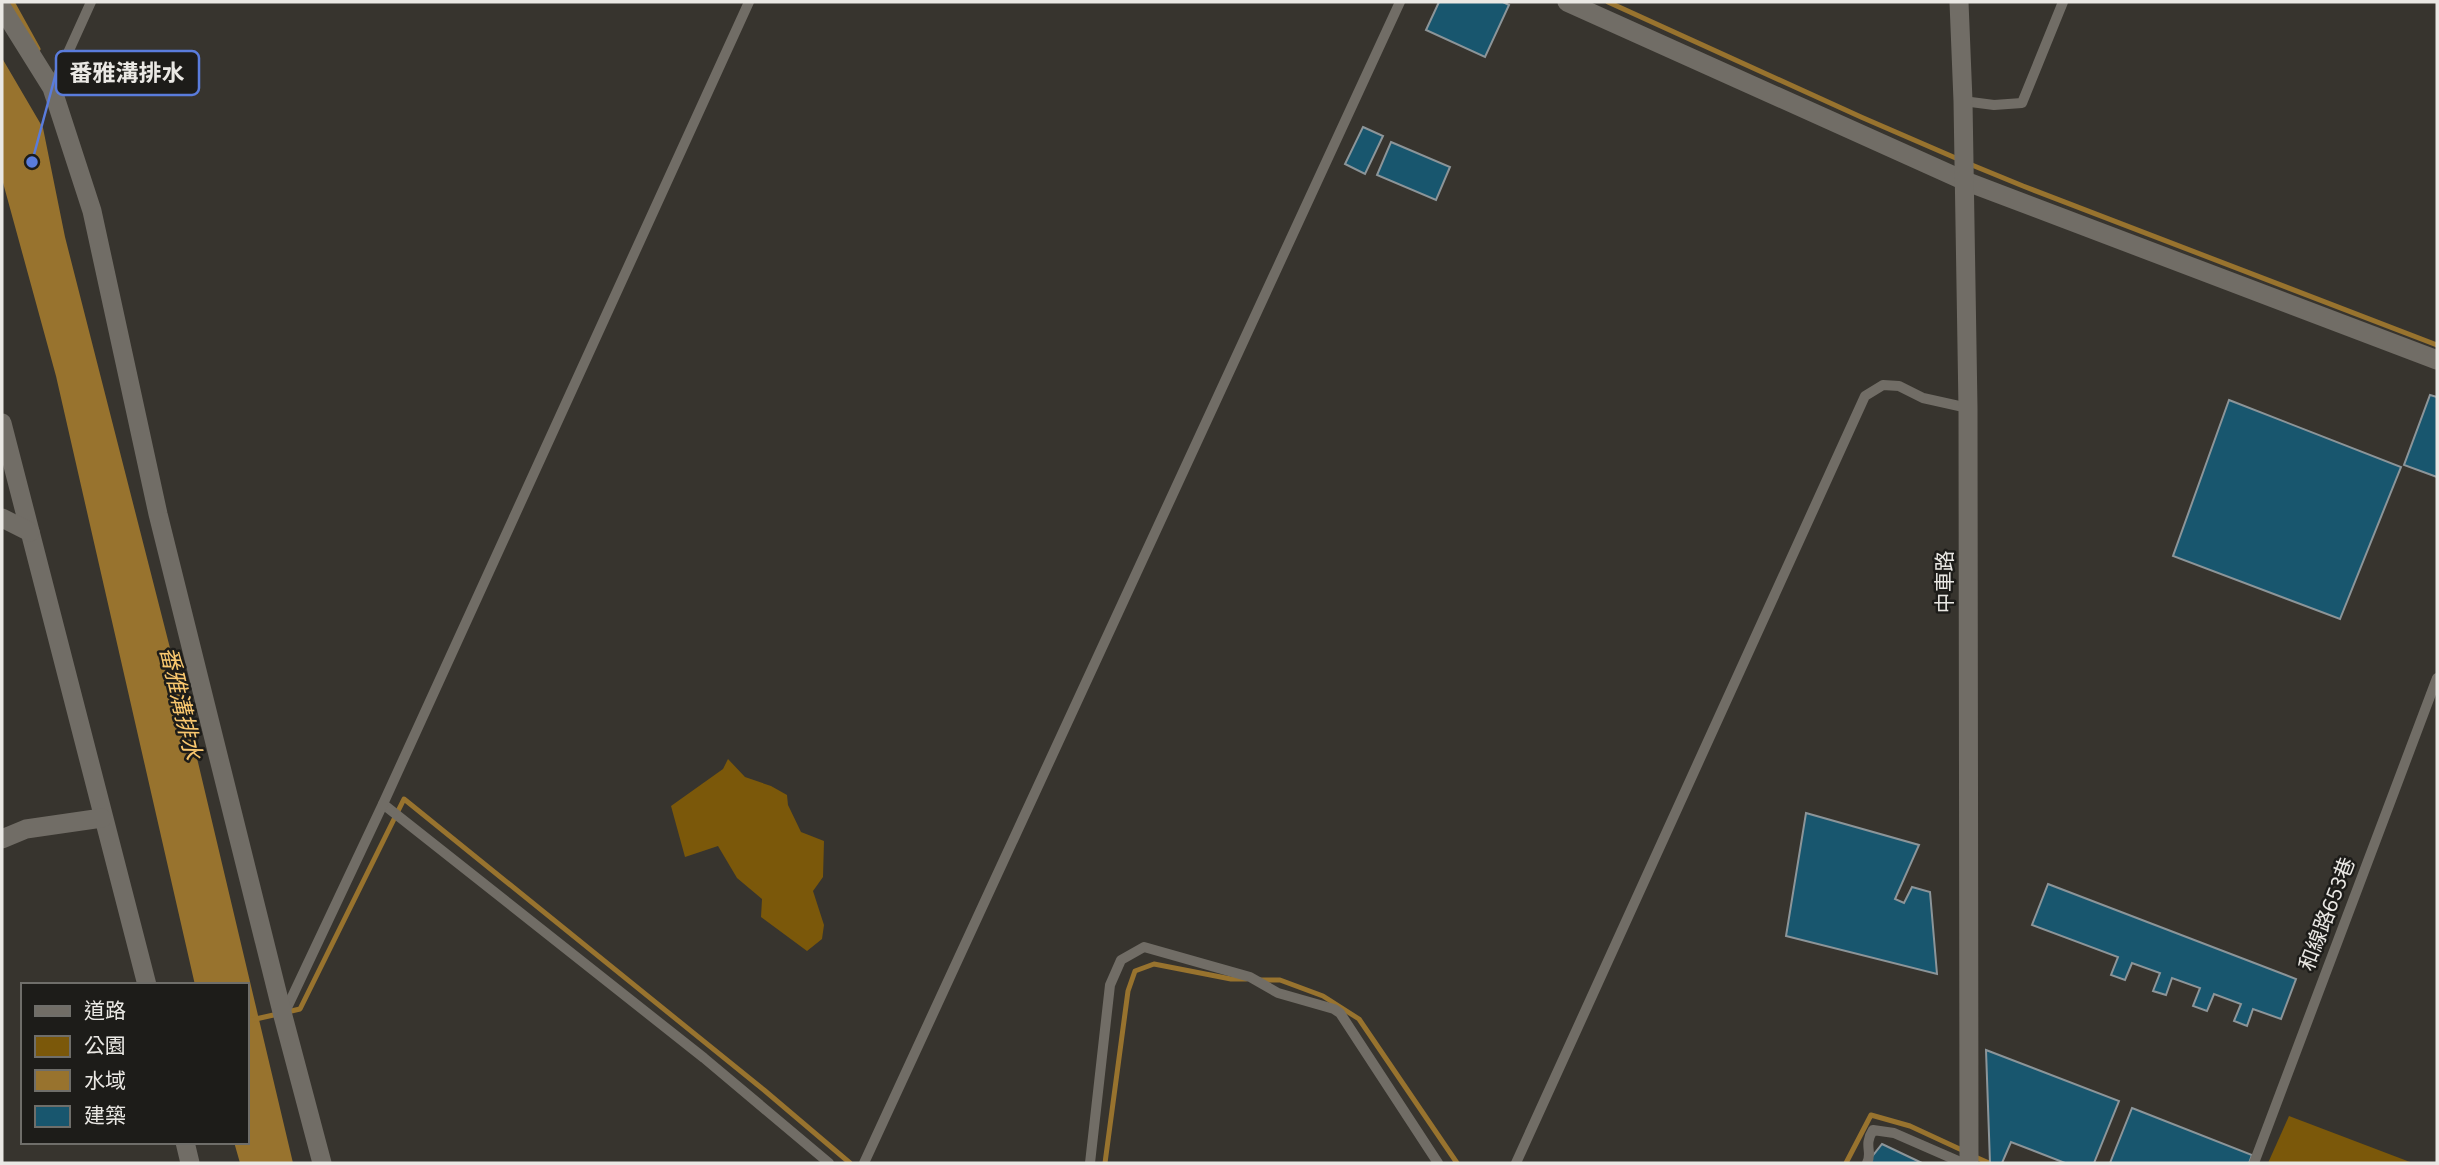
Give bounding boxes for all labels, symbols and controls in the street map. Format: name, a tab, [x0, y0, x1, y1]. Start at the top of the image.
callout: 番雅溝排水	[56, 51, 199, 95]
text: 番雅溝排水	[70, 59, 185, 87]
street label: 中車路	[1932, 551, 1957, 614]
water label: 番雅溝排水	[154, 644, 208, 763]
street label: 和線路653巷	[2293, 854, 2360, 974]
legend	[21, 983, 248, 1144]
text: 道路	[84, 998, 126, 1023]
text: 公園	[84, 1033, 126, 1058]
text: 水域	[84, 1068, 126, 1093]
text: 建築	[84, 1103, 126, 1128]

